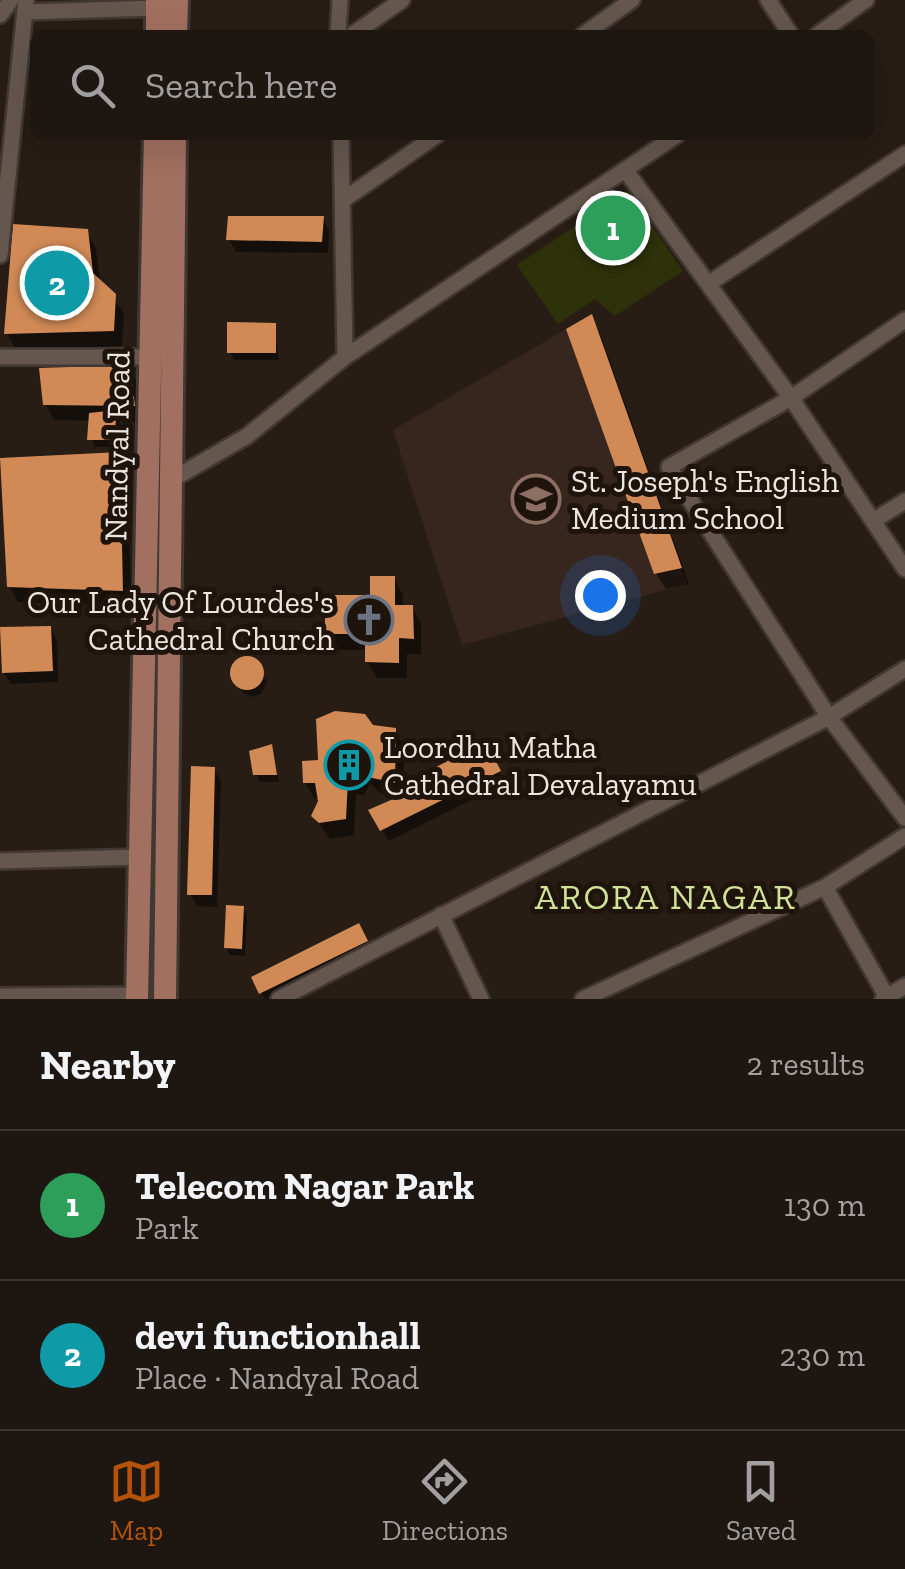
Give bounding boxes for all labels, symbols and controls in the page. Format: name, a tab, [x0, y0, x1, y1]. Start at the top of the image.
search box	[30, 30, 875, 140]
icon: search	[65, 58, 120, 113]
text: Search here	[145, 62, 337, 108]
pin: 1	[580, 190, 646, 266]
pin: 2	[24, 246, 90, 320]
street label: Nandyal Road	[96, 350, 138, 541]
place label: St. Joseph's English Medium School	[571, 462, 839, 537]
school or university icon: St. Joseph's English Medium School	[510, 473, 562, 525]
your location	[575, 570, 626, 621]
place label: Our Lady Of Lourdes's Cathedral Church	[27, 583, 334, 658]
church icon: Our Lady Of Lourdes's Cathedral Church	[343, 594, 395, 646]
place label: Loordhu Matha Cathedral Devalayamu	[384, 728, 697, 803]
building icon: Loordhu Matha Cathedral Devalayamu	[323, 739, 375, 791]
district label: ARORA NAGAR	[535, 876, 797, 918]
text: Nearby	[40, 1039, 176, 1090]
text: 2 results	[746, 1045, 865, 1083]
text: Telecom Nagar Park	[135, 1163, 474, 1209]
text: 1	[66, 1186, 79, 1224]
text: 130 m	[784, 1186, 865, 1224]
text: Park	[135, 1209, 199, 1247]
text: devi functionhall	[135, 1313, 421, 1359]
text: 2	[64, 1336, 81, 1374]
text: 230 m	[780, 1336, 865, 1374]
text: Place · Nandyal Road	[135, 1359, 419, 1397]
tab: Map	[109, 1454, 164, 1547]
tab: Directions	[382, 1454, 508, 1547]
tab: Saved	[726, 1454, 796, 1547]

